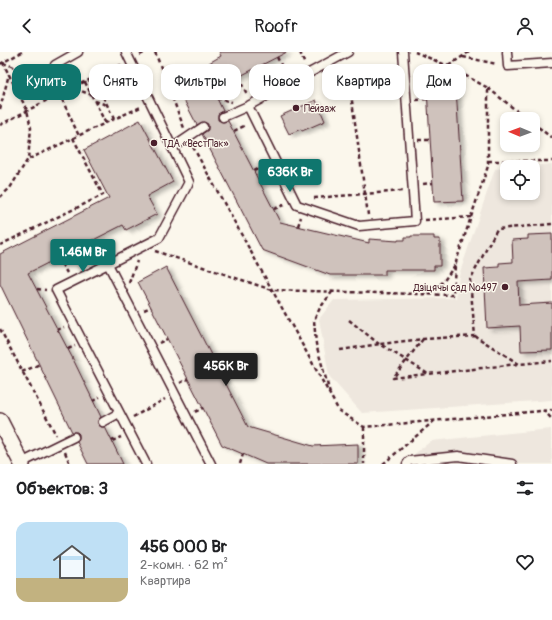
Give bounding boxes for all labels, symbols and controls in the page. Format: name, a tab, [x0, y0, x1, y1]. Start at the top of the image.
icon: back	[16, 15, 38, 37]
text: Roofr	[254, 15, 298, 38]
icon: person	[514, 15, 536, 37]
chip: Купить	[12, 64, 81, 100]
chip: Снять	[89, 64, 153, 100]
chip: Фильтры	[161, 64, 241, 100]
chip: Новое	[249, 64, 314, 100]
chip: Квартира	[322, 64, 405, 100]
chip: Дом	[413, 64, 466, 100]
marker: Пейзаж	[291, 103, 301, 113]
place label: Пейзаж	[304, 103, 336, 115]
north arrow	[500, 112, 540, 152]
map controls	[500, 112, 540, 200]
marker: ТДА «ВестПак»	[149, 138, 159, 148]
place label: ТДА «ВестПак»	[162, 138, 229, 150]
pin: 636K Br	[253, 159, 327, 193]
button: locate	[500, 160, 540, 200]
text: 636K Br	[267, 164, 313, 180]
pin: 1.46M Br	[42, 239, 124, 273]
text: 1.46M Br	[59, 244, 107, 260]
place label: Дзіцячы сад №497	[413, 282, 498, 294]
marker: Дзіцячы сад №497	[500, 282, 510, 292]
pin: 456K Br	[189, 353, 263, 387]
text: 456K Br	[204, 358, 248, 374]
icon: filters	[514, 477, 536, 499]
text: Объектов: 3	[16, 478, 108, 499]
text: 456 000 Br	[140, 536, 227, 557]
icon: home	[48, 538, 96, 586]
icon: heart	[514, 551, 536, 573]
text: 2-комн. · 62 m²	[140, 557, 228, 573]
text: Квартира	[140, 573, 191, 589]

